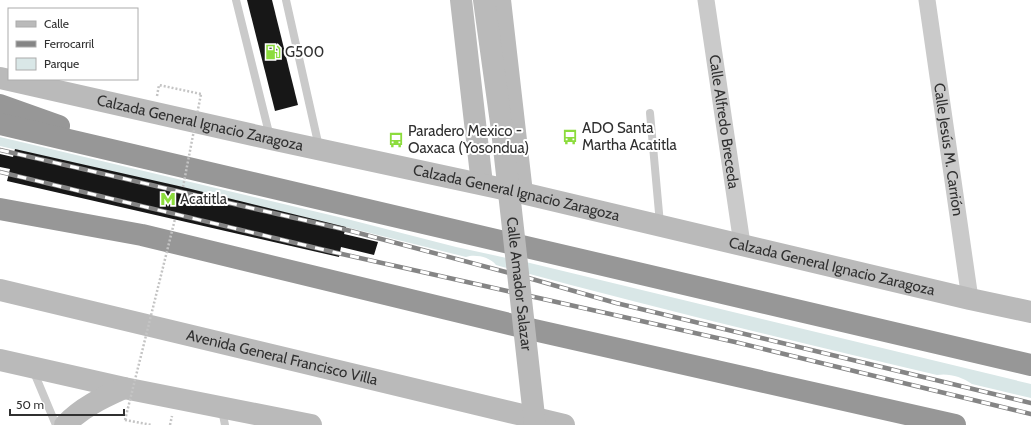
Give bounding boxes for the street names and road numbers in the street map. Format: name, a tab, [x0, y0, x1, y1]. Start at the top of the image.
street label: Calle Alfredo Breceda	[705, 53, 743, 191]
street label: Calle Jesús M. Carrión	[930, 82, 967, 217]
street label: Calzada General Ignacio Zaragoza	[95, 91, 306, 155]
street label: Calzada General Ignacio Zaragoza	[412, 161, 622, 225]
street label: Calle Amador Salazar	[503, 216, 536, 352]
street label: Calzada General Ignacio Zaragoza	[727, 233, 937, 300]
street label: Avenida General Francisco Villa	[185, 326, 380, 389]

